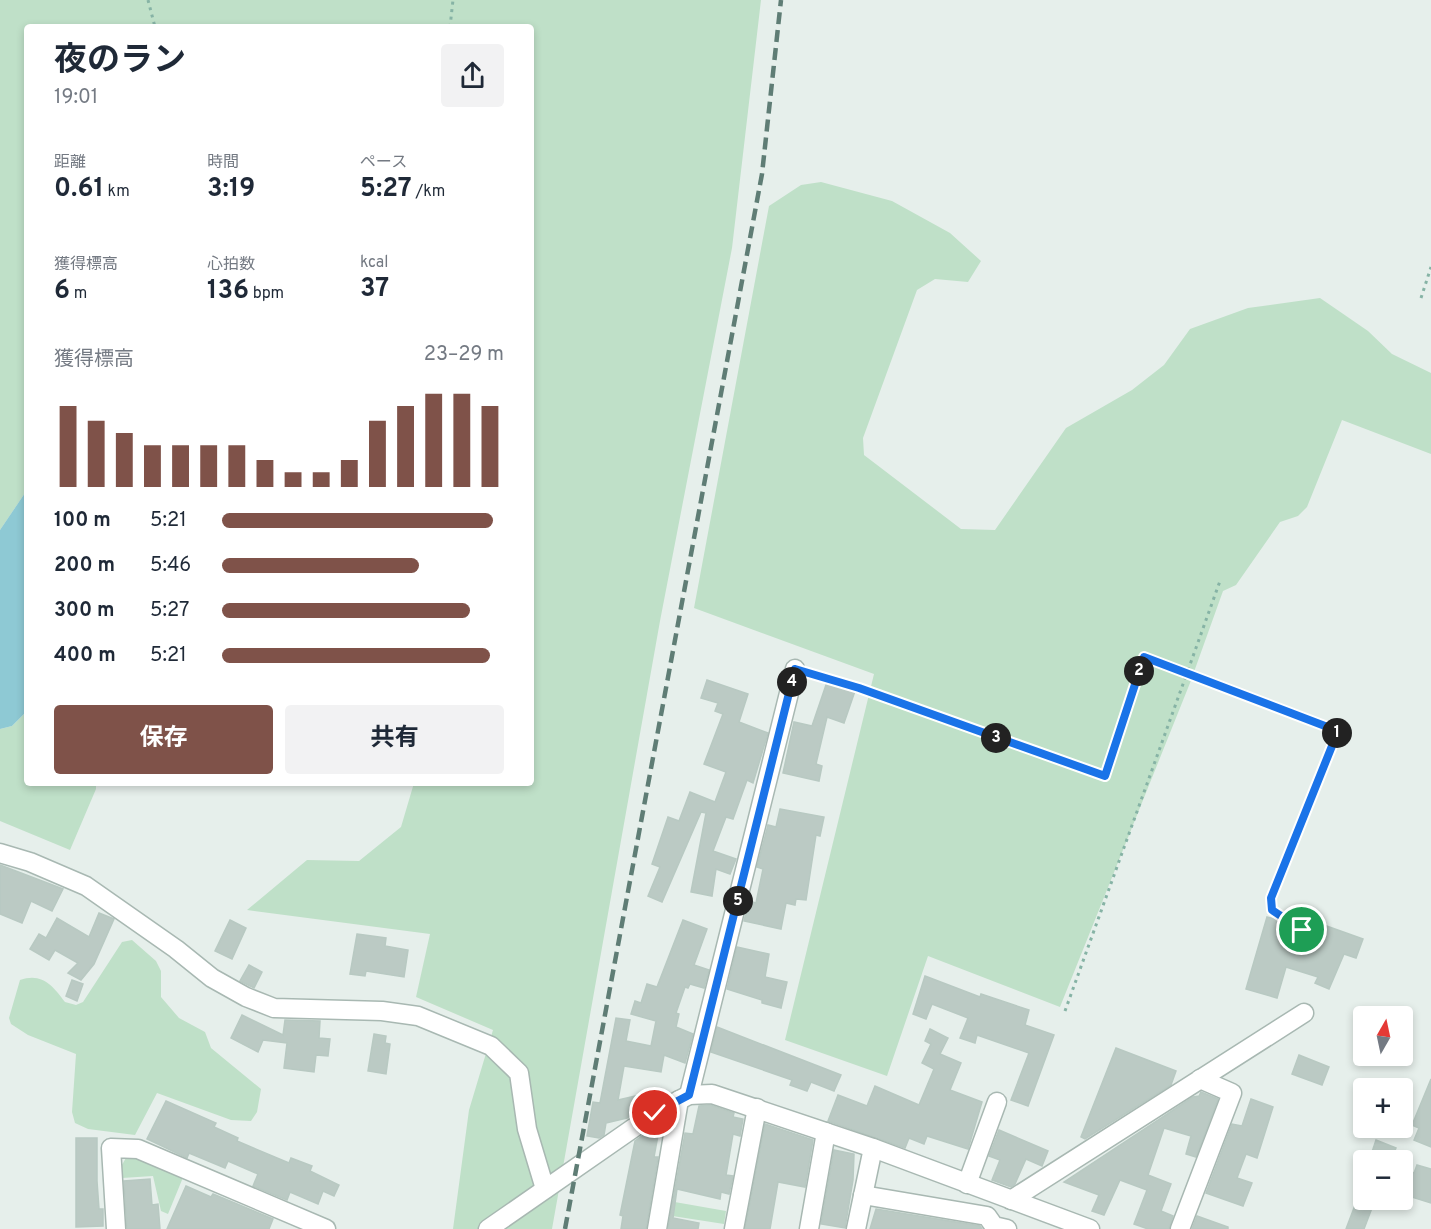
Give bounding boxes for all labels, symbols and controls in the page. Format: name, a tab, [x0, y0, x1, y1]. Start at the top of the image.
text: 夜のラン	[54, 41, 186, 83]
button: share	[441, 44, 504, 107]
text: 19:01	[54, 85, 98, 111]
text: 距離	[54, 153, 86, 173]
text: 時間	[207, 153, 239, 173]
text: ペース	[360, 153, 407, 173]
text: 0.61	[54, 173, 104, 206]
text: 3:19	[207, 173, 255, 206]
text: 5:27	[360, 173, 412, 206]
text: km	[104, 182, 130, 202]
text: /km	[412, 182, 445, 202]
text: kcal	[360, 253, 388, 273]
text: 獲得標高	[54, 255, 118, 275]
text: 心拍数	[207, 255, 255, 275]
text: 37	[360, 273, 389, 306]
text: 6	[54, 275, 70, 308]
text: 136	[207, 275, 249, 308]
text: m	[70, 284, 87, 304]
text: bpm	[249, 284, 284, 304]
text: 23–29 m	[424, 342, 504, 368]
text: 獲得標高	[54, 347, 134, 373]
text: 100 m	[54, 508, 111, 534]
text: 5:21	[150, 508, 187, 534]
text: 200 m	[54, 553, 115, 579]
text: 5:46	[150, 553, 191, 579]
text: 300 m	[54, 598, 115, 624]
text: 5:27	[150, 598, 189, 624]
text: 400 m	[54, 643, 116, 669]
text: 5:21	[150, 643, 187, 669]
pin: 2	[1124, 656, 1154, 686]
text: 2	[1134, 661, 1144, 681]
pin: 4	[777, 667, 807, 697]
text: 4	[787, 672, 797, 692]
button: 保存	[54, 705, 273, 774]
button: 共有	[285, 705, 504, 774]
pin: 1	[1322, 718, 1352, 748]
pin: 3	[981, 723, 1011, 753]
text: 1	[1334, 723, 1340, 743]
text: 3	[991, 728, 1001, 748]
pin: 5	[723, 886, 753, 916]
text: 5	[733, 891, 743, 911]
pin	[1276, 904, 1327, 955]
icon: arrive	[1285, 913, 1318, 946]
north arrow	[1353, 1006, 1413, 1066]
map controls	[1353, 1006, 1413, 1210]
button: +	[1353, 1078, 1413, 1138]
pin	[629, 1087, 680, 1138]
icon: check	[638, 1096, 671, 1129]
button: −	[1353, 1150, 1413, 1210]

